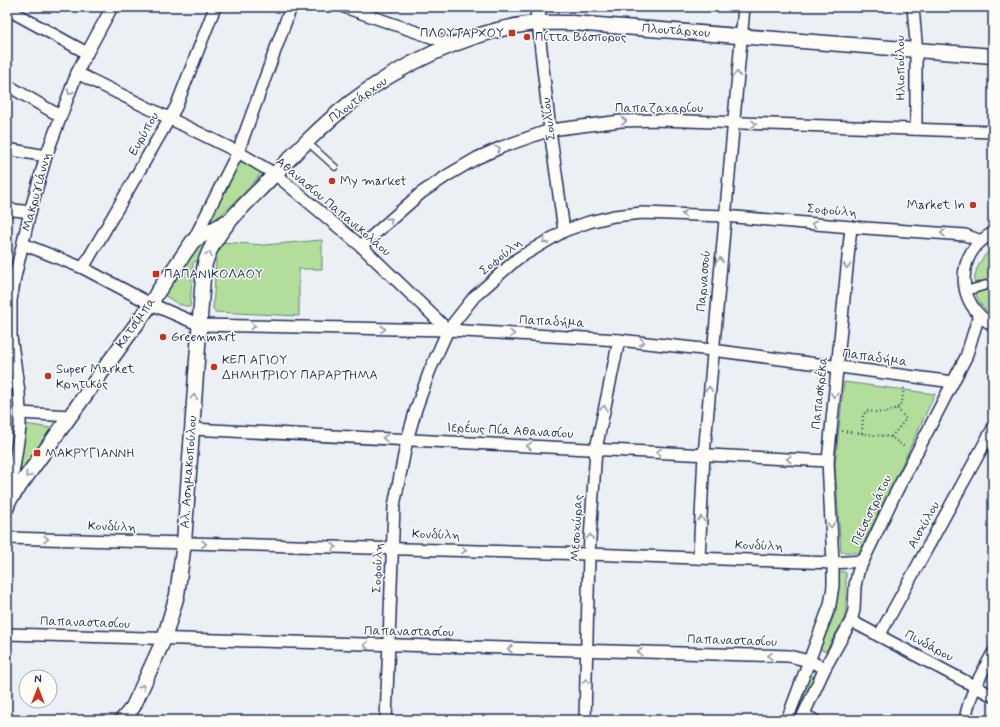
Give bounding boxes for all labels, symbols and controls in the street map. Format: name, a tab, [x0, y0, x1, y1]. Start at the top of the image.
street label: Πλουτάρχου	[641, 20, 711, 42]
place label: ΠΛΟΥΤΑΡΧΟΥ	[420, 25, 504, 42]
marker: ΠΛΟΥΤΑΡΧΟΥ	[507, 28, 517, 38]
place label: Πίττα Βόσπορος	[535, 29, 627, 46]
marker: Πίττα Βόσπορος	[522, 32, 532, 42]
street label: Ηλιοπούλου	[892, 35, 910, 101]
one-way arrow	[732, 71, 741, 77]
street label: Πλουτάρχου	[325, 73, 391, 127]
one-way arrow	[66, 89, 74, 96]
street label: Σουλίου	[538, 96, 560, 141]
street label: Παπαζαχαρίου	[615, 100, 703, 117]
street label: Ευρύπου	[125, 109, 163, 159]
one-way arrow	[621, 117, 627, 125]
one-way arrow	[751, 120, 757, 128]
one-way arrow	[494, 145, 501, 153]
street label: Μακρυγιάννη	[18, 151, 56, 233]
street label: Αθανασίου Παπανικολάου	[272, 154, 394, 260]
place label: My market	[340, 173, 407, 190]
marker: My market	[327, 176, 337, 186]
place label: Market In	[907, 197, 965, 214]
street label: Σοφούλη	[806, 200, 858, 222]
marker: Market In	[968, 200, 978, 210]
one-way arrow	[681, 209, 687, 218]
one-way arrow	[385, 217, 393, 225]
one-way arrow	[811, 219, 817, 228]
one-way arrow	[940, 229, 946, 238]
street label: Σοφούλη	[476, 235, 526, 279]
one-way arrow	[542, 237, 549, 244]
street label: Παρνασσού	[693, 249, 715, 313]
one-way arrow	[204, 251, 212, 258]
one-way arrow	[716, 256, 725, 263]
one-way arrow	[843, 263, 852, 269]
place label: ΠΑΠΑΝΙΚΟΛΑΟΥ	[164, 266, 263, 283]
marker: ΠΑΠΑΝΙΚΟΛΑΟΥ	[151, 269, 161, 279]
street label: Κατσίμπα	[112, 294, 160, 352]
street label: Παπαδήμα	[519, 312, 585, 332]
one-way arrow	[250, 322, 256, 330]
one-way arrow	[380, 325, 386, 333]
place label: Greenmart	[171, 329, 236, 346]
one-way arrow	[509, 329, 515, 338]
marker: Greenmart	[158, 332, 168, 342]
one-way arrow	[639, 338, 645, 347]
street label: Παπαδήμα	[841, 345, 909, 371]
place label: ΚΕΠ ΑΓΙΟΥ ΔΗΜΗΤΡΙΟΥ ΠΑΡΑΡΤΗΜΑ	[222, 352, 378, 384]
street label: Παπασκρέκα	[808, 356, 832, 430]
place label: Super Market Κρητικός	[56, 361, 135, 393]
marker: ΚΕΠ ΑΓΙΟΥ ΔΗΜΗΤΡΙΟΥ ΠΑΡΑΡΤΗΜΑ	[209, 362, 219, 372]
marker: Super Market Κρητικός	[43, 371, 53, 381]
one-way arrow	[704, 386, 713, 392]
one-way arrow	[830, 392, 839, 398]
one-way arrow	[189, 394, 198, 400]
one-way arrow	[600, 405, 608, 411]
street label: Αλ. Ασημακοπούλου	[177, 415, 201, 529]
street label: Ιερέως Πία Αθανασίου	[446, 419, 574, 443]
one-way arrow	[382, 434, 388, 443]
one-way arrow	[526, 441, 532, 450]
place label: ΜΑΚΡΥΓΙΑΝΝΗ	[45, 445, 135, 462]
marker: ΜΑΚΡΥΓΙΑΝΝΗ	[32, 448, 42, 458]
one-way arrow	[656, 448, 662, 457]
one-way arrow	[786, 455, 792, 464]
one-way arrow	[26, 471, 33, 478]
street label: Πεισιστράτου	[848, 472, 896, 548]
street label: Μεσοχώρας	[567, 494, 587, 562]
street label: Αισχύλου	[904, 498, 944, 552]
one-way arrow	[696, 516, 705, 522]
street label: Κονδύλη	[88, 518, 136, 536]
one-way arrow	[827, 522, 835, 528]
street label: Κονδύλη	[412, 526, 460, 544]
one-way arrow	[586, 534, 595, 540]
one-way arrow	[43, 535, 49, 544]
street label: Κονδύλη	[735, 537, 783, 555]
one-way arrow	[201, 540, 207, 548]
one-way arrow	[331, 543, 337, 551]
street label: Σοφούλη	[369, 543, 387, 593]
one-way arrow	[461, 546, 467, 554]
street label: Παπαναστασίου	[40, 613, 130, 633]
street label: Παπαναστασίου	[364, 623, 454, 641]
street label: Πινδάρου	[902, 626, 956, 666]
street label: Παπαναστασίου	[687, 631, 777, 651]
one-way arrow	[363, 641, 369, 649]
one-way arrow	[507, 644, 513, 653]
one-way arrow	[637, 648, 643, 656]
one-way arrow	[767, 652, 773, 660]
north arrow	[18, 669, 58, 709]
text: N	[34, 673, 42, 687]
one-way arrow	[582, 678, 590, 684]
one-way arrow	[137, 684, 145, 691]

